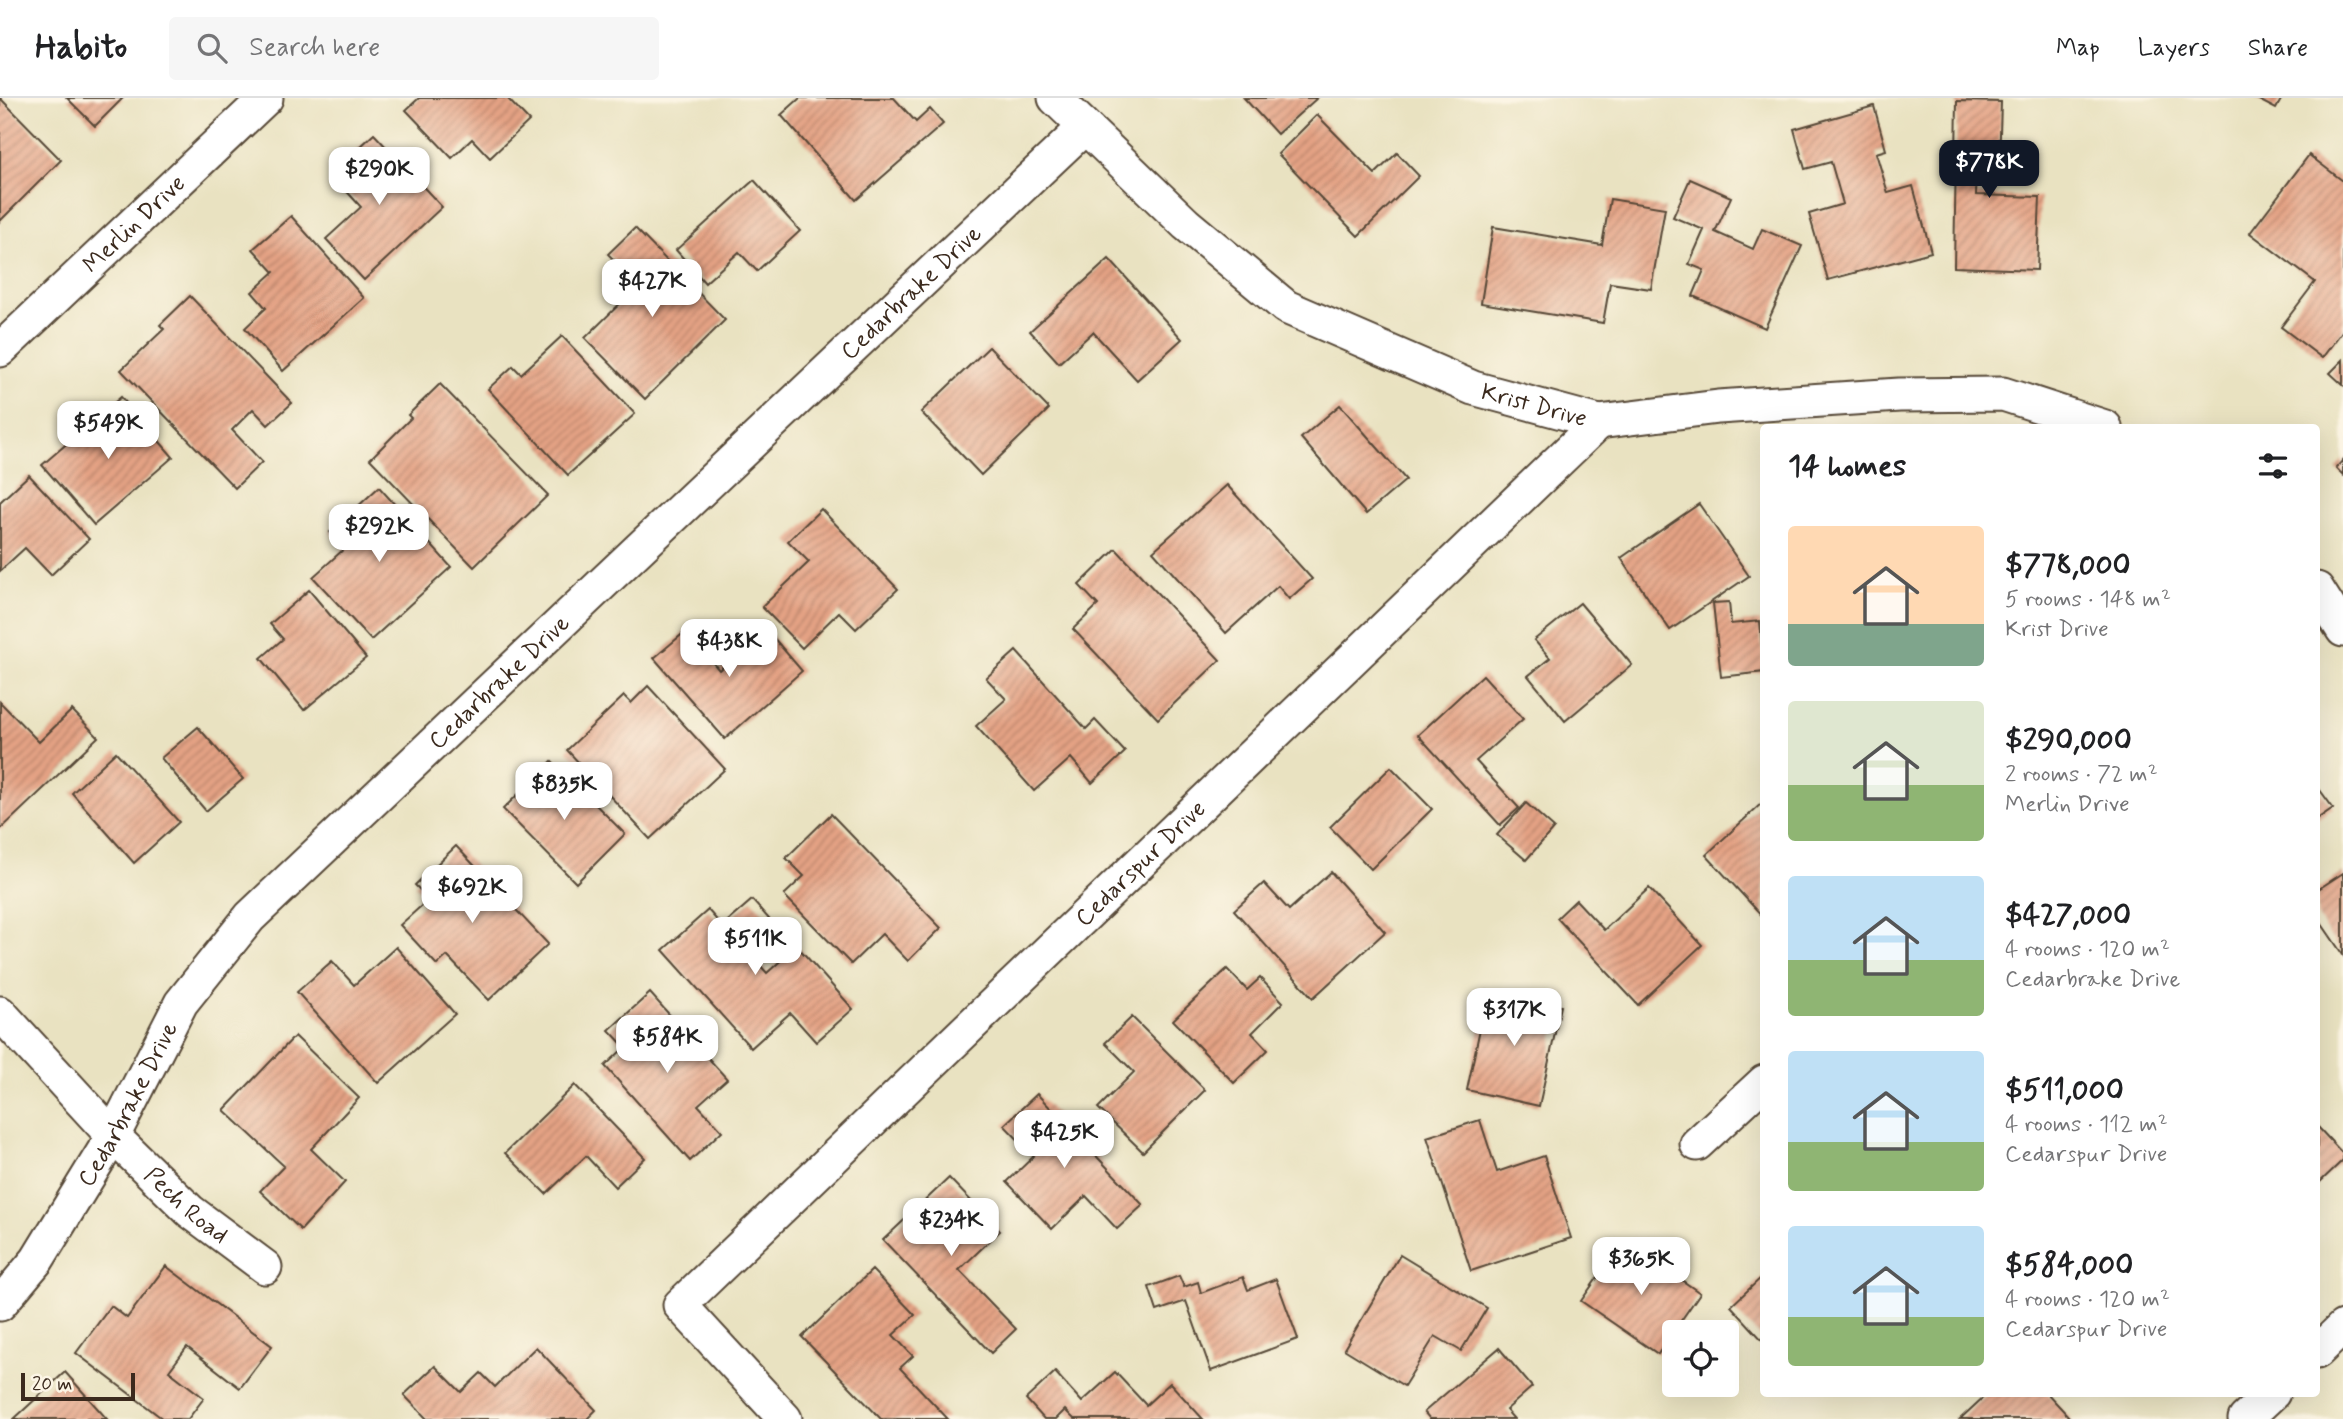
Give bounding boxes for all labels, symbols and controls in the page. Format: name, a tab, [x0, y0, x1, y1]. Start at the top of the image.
search box	[169, 17, 659, 80]
text: Habito	[35, 26, 127, 70]
icon: search	[193, 29, 231, 67]
text: Search here	[249, 31, 380, 65]
text: Map	[2056, 33, 2100, 64]
text: Layers	[2138, 33, 2210, 64]
text: Share	[2248, 33, 2308, 64]
pin: $778K	[1940, 140, 2038, 200]
pin: $290K	[330, 148, 428, 207]
text: $778K	[1955, 148, 2023, 178]
text: $290K	[345, 155, 413, 185]
street label: Merlin Drive	[77, 169, 192, 281]
street label: Cedarbrake Drive	[835, 219, 989, 367]
pin: $427K	[603, 260, 701, 319]
text: $427K	[618, 267, 686, 297]
street label: Krist Drive	[1478, 377, 1590, 435]
pin: $549K	[59, 402, 157, 461]
text: $549K	[73, 409, 143, 439]
text: 14 homes	[1788, 447, 1906, 486]
icon: filters	[2254, 447, 2292, 485]
pin: $292K	[330, 504, 428, 564]
text: $292K	[345, 512, 413, 542]
text: $778,000	[2005, 546, 2131, 585]
icon: home	[1844, 554, 1928, 638]
text: 5 rooms · 148 m²	[2005, 585, 2171, 615]
street label: Cedarbrake Drive	[423, 609, 577, 757]
text: Krist Drive	[2005, 615, 2109, 645]
pin: $438K	[680, 620, 778, 679]
text: $438K	[696, 627, 762, 657]
text: $290,000	[2005, 721, 2132, 760]
icon: home	[1844, 729, 1928, 813]
text: 2 rooms · 72 m²	[2005, 760, 2158, 790]
pin: $835K	[515, 762, 613, 822]
text: $835K	[531, 770, 597, 800]
text: Merlin Drive	[2005, 790, 2130, 820]
street label: Cedarspur Drive	[1069, 794, 1213, 934]
pin: $692K	[423, 866, 521, 925]
text: $692K	[438, 873, 506, 903]
text: $427,000	[2005, 896, 2131, 935]
icon: home	[1844, 904, 1928, 988]
pin: $511K	[706, 918, 804, 977]
text: $511K	[724, 925, 786, 955]
text: 4 rooms · 120 m²	[2005, 935, 2170, 965]
text: Cedarbrake Drive	[2005, 965, 2180, 995]
pin: $317K	[1465, 988, 1563, 1048]
text: $317K	[1483, 996, 1545, 1026]
pin: $584K	[618, 1016, 716, 1075]
street label: Cedarbrake Drive	[72, 1017, 186, 1193]
text: $584K	[632, 1023, 702, 1053]
text: $511,000	[2005, 1071, 2124, 1110]
icon: home	[1844, 1079, 1928, 1163]
pin: $425K	[1015, 1110, 1113, 1170]
text: 4 rooms · 112 m²	[2005, 1110, 2168, 1140]
text: $425K	[1030, 1118, 1098, 1148]
text: Cedarspur Drive	[2005, 1140, 2167, 1170]
street label: Pech Road	[137, 1161, 234, 1251]
pin: $234K	[902, 1198, 1000, 1258]
text: $234K	[919, 1206, 983, 1236]
pin: $365K	[1592, 1238, 1690, 1297]
text: $365K	[1608, 1245, 1674, 1275]
text: $584,000	[2005, 1246, 2133, 1285]
icon: home	[1844, 1254, 1928, 1338]
text: 4 rooms · 120 m²	[2005, 1285, 2170, 1315]
text: Cedarspur Drive	[2005, 1315, 2167, 1345]
map controls	[1662, 1320, 1739, 1397]
button: locate	[1662, 1320, 1739, 1397]
scale bar	[21, 1370, 135, 1402]
text: 20 m	[32, 1372, 72, 1397]

